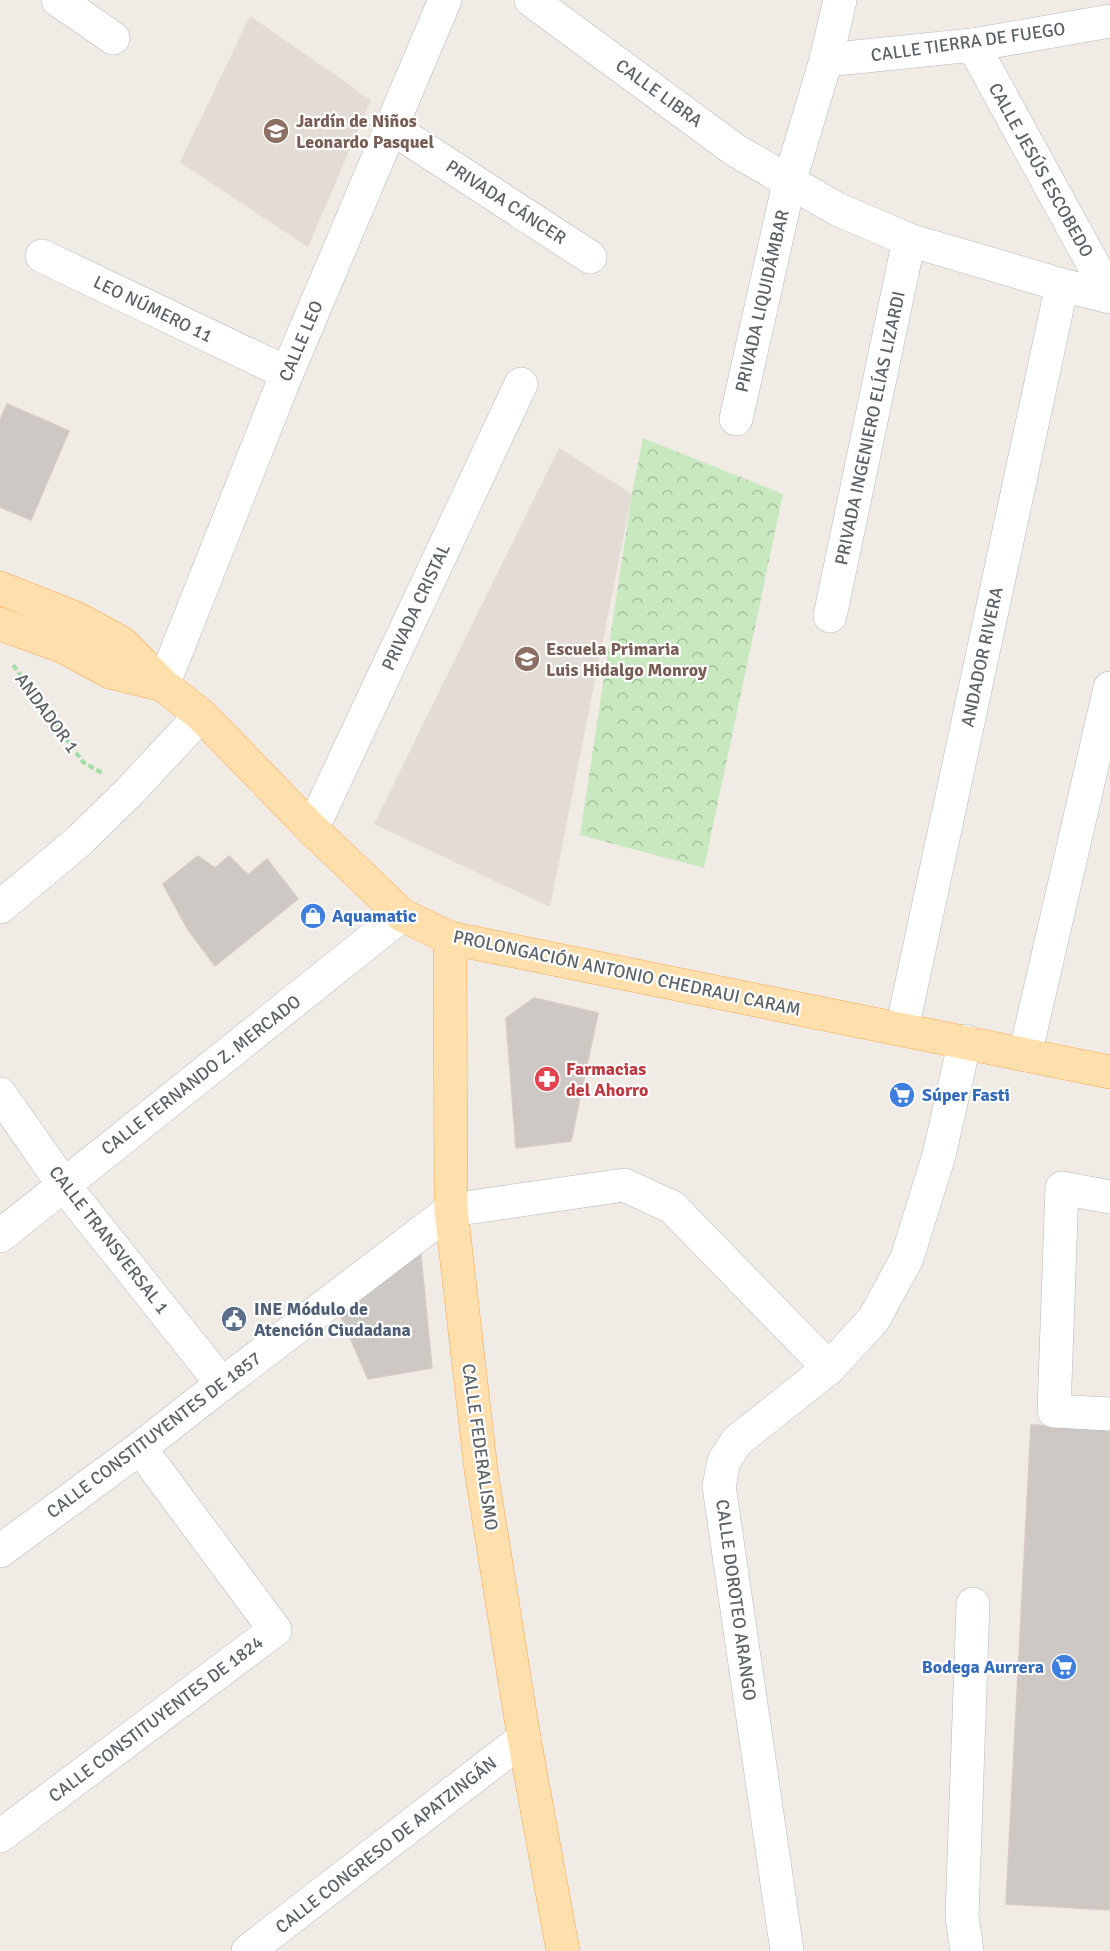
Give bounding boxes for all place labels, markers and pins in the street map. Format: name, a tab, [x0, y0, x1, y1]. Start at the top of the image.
place label: Jardín de Niños Leonardo Pasquel	[296, 110, 435, 153]
school or university icon: Jardín de Niños Leonardo Pasquel	[261, 116, 291, 146]
place label: Escuela Primaria Luis Hidalgo Monroy	[546, 638, 707, 681]
school or university icon: Escuela Primaria Luis Hidalgo Monroy	[512, 644, 542, 674]
shop icon: Aquamatic	[298, 901, 328, 931]
place label: Aquamatic	[332, 905, 417, 927]
place label: Farmacias del Ahorro	[566, 1058, 648, 1101]
pharmacy icon: Farmacias del Ahorro	[532, 1064, 562, 1094]
supermarket icon: Súper Fasti	[887, 1080, 917, 1110]
place label: Súper Fasti	[922, 1084, 1010, 1106]
place label: INE Módulo de Atención Ciudadana	[254, 1298, 411, 1341]
public building icon: INE Módulo de Atención Ciudadana	[219, 1304, 249, 1334]
supermarket icon: Bodega Aurrera	[1049, 1652, 1079, 1682]
place label: Bodega Aurrera	[922, 1656, 1044, 1678]

